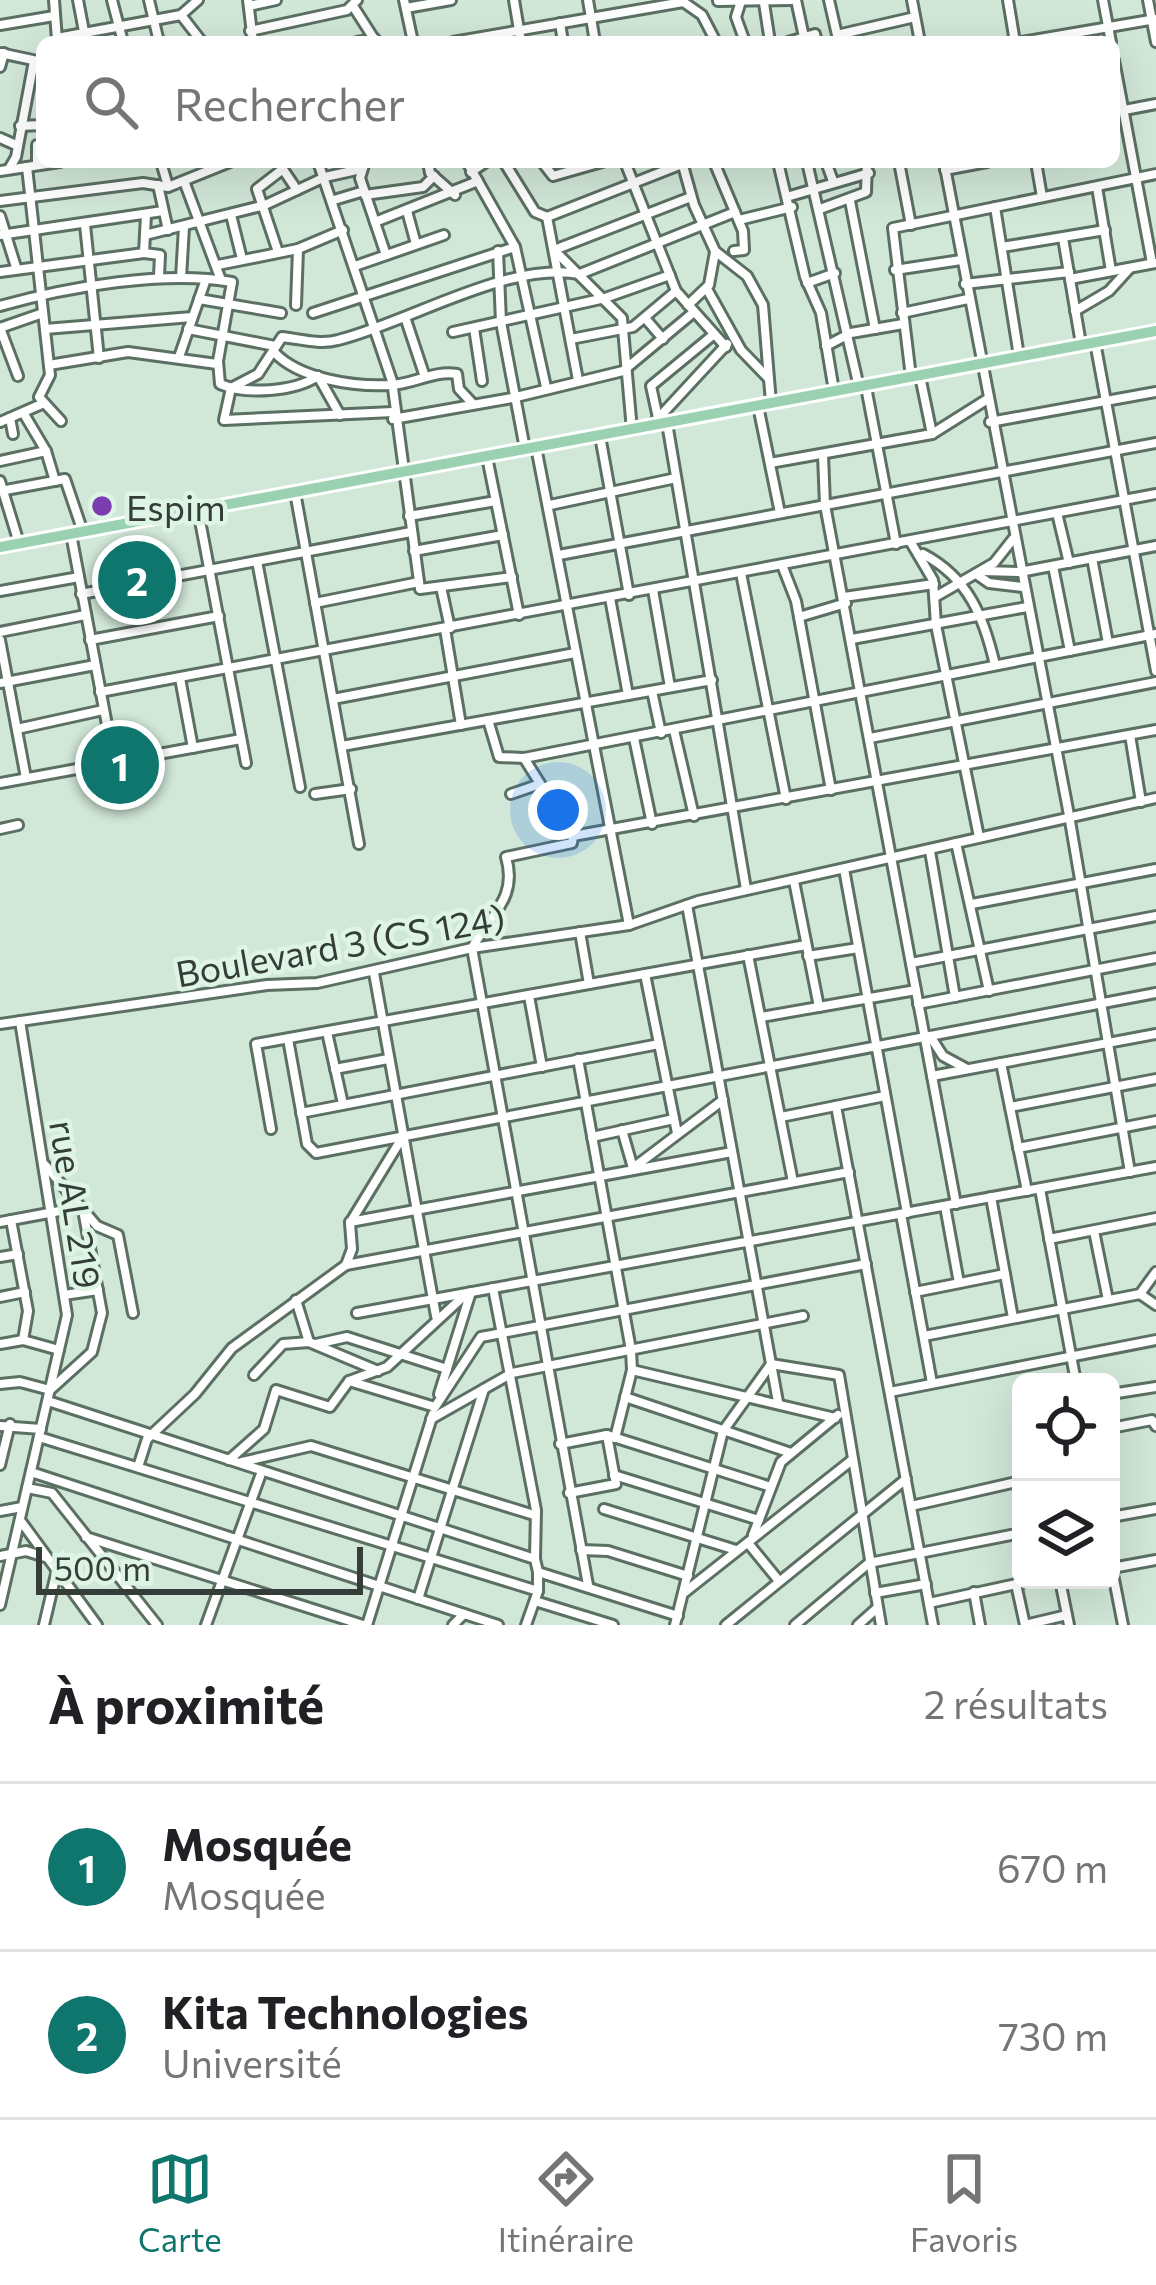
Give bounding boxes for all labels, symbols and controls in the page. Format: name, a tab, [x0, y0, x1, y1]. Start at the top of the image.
search box	[36, 36, 1120, 168]
icon: search	[78, 69, 144, 135]
text: Rechercher	[174, 75, 405, 130]
place label: Espim	[126, 484, 226, 528]
marker: Espim	[89, 493, 115, 519]
pin: 2	[98, 535, 176, 625]
pin: 1	[81, 720, 159, 810]
your location	[528, 780, 588, 840]
street label: Boulevard 3 (CS 124)	[172, 893, 508, 995]
street label: rue AL 219	[42, 1117, 112, 1291]
map controls	[1012, 1373, 1120, 1589]
button: locate	[1012, 1373, 1120, 1481]
button: layers	[1012, 1481, 1120, 1589]
scale bar	[36, 1541, 363, 1594]
text: 500 m	[54, 1547, 151, 1588]
text: À proximité	[48, 1672, 324, 1735]
text: 2 résultats	[924, 1679, 1108, 1727]
text: Mosquée	[162, 1815, 352, 1870]
text: 1	[78, 1843, 96, 1891]
text: 670 m	[997, 1843, 1108, 1891]
text: Mosquée	[162, 1870, 326, 1918]
text: Kita Technologies	[162, 1983, 529, 2038]
text: 2	[76, 2011, 98, 2059]
text: 730 m	[998, 2011, 1108, 2059]
text: Université	[162, 2038, 342, 2086]
tab: Carte	[138, 2146, 222, 2259]
tab: Itinéraire	[498, 2146, 634, 2259]
tab: Favoris	[910, 2146, 1018, 2259]

